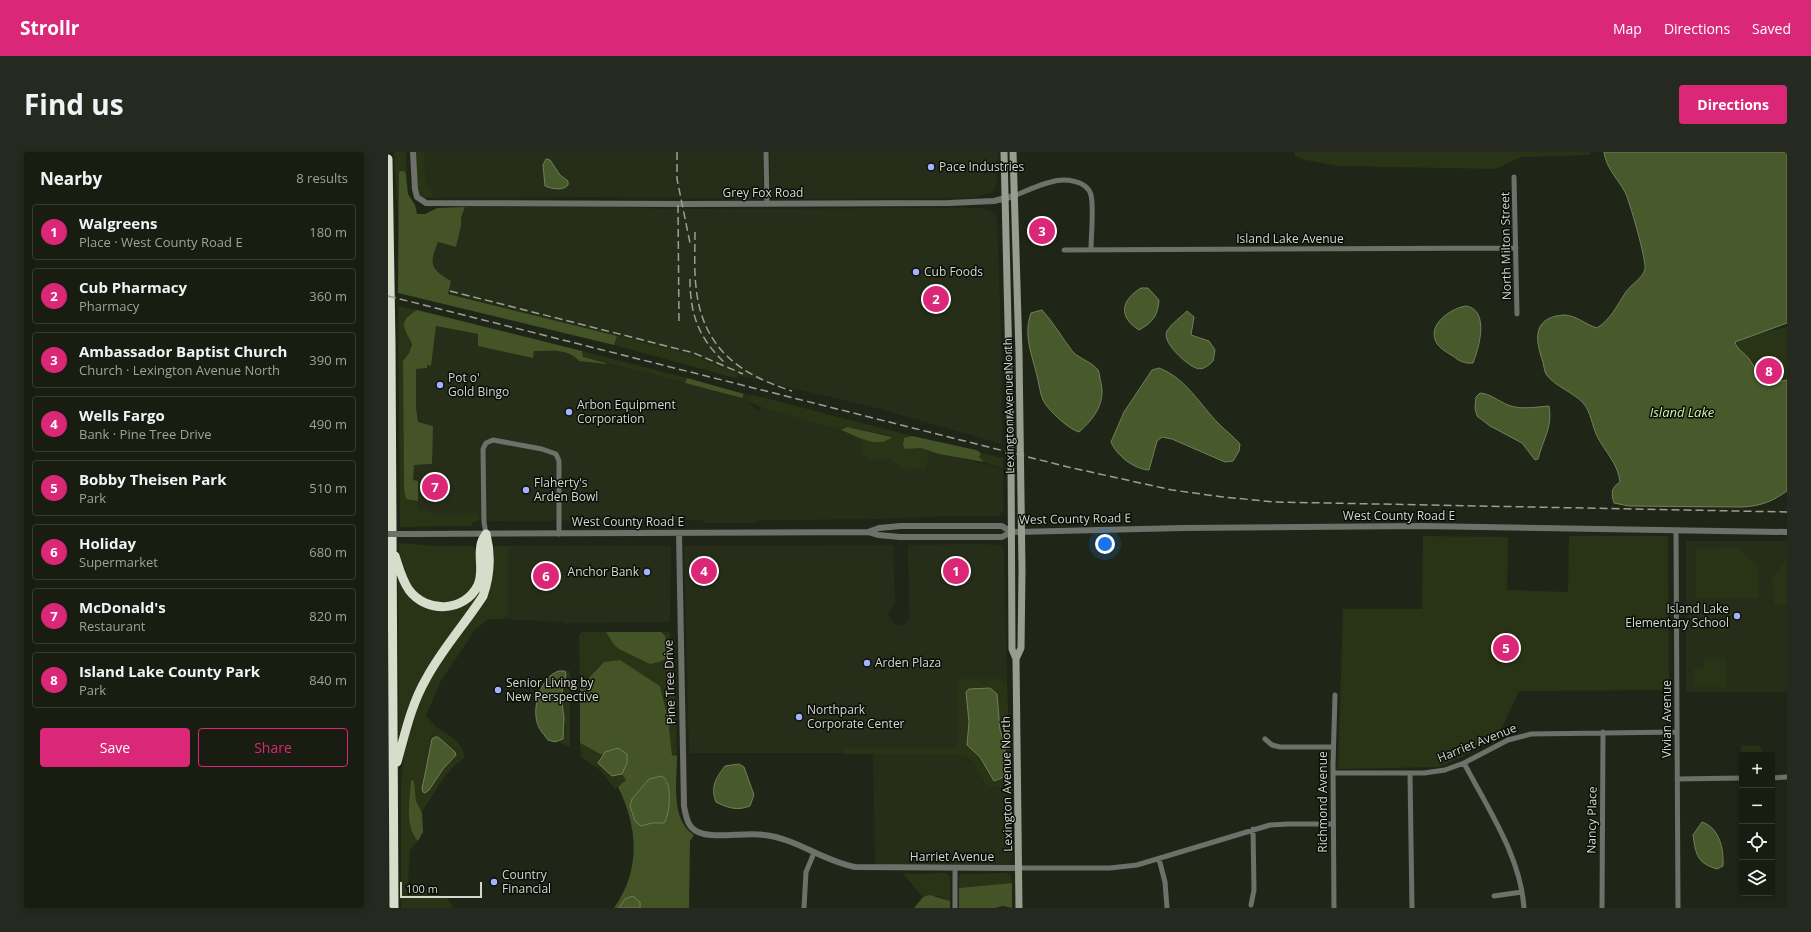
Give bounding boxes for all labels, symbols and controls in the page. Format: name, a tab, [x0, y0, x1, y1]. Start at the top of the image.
text: Strollr	[20, 15, 79, 41]
text: Map	[1613, 19, 1642, 38]
text: Directions	[1664, 19, 1730, 38]
text: Saved	[1752, 19, 1791, 38]
text: Find us	[24, 85, 124, 123]
button: Directions	[1679, 85, 1787, 124]
place label: Pace Industries	[939, 158, 1025, 175]
marker: Pace Industries	[926, 162, 936, 172]
text: Nearby	[40, 167, 102, 190]
text: 8 results	[296, 169, 348, 187]
street label: Grey Fox Road	[723, 184, 803, 201]
street label: North Milton Street	[1496, 192, 1515, 300]
text: Walgreens	[79, 213, 157, 233]
pin: 3	[1029, 216, 1055, 246]
text: 1	[50, 223, 58, 241]
text: 180 m	[309, 223, 347, 241]
street label: Island Lake Avenue	[1236, 230, 1344, 247]
text: Place · West County Road E	[79, 233, 243, 251]
place label: Cub Foods	[924, 263, 983, 280]
marker: Cub Foods	[911, 267, 921, 277]
text: Cub Pharmacy	[79, 277, 187, 297]
pin: 2	[923, 284, 949, 314]
text: 2	[50, 287, 58, 305]
text: 360 m	[309, 287, 347, 305]
text: Pharmacy	[79, 297, 139, 315]
street label: Lexington Avenue North	[999, 338, 1018, 474]
text: Ambassador Baptist Church	[79, 341, 287, 361]
text: 3	[50, 351, 58, 369]
text: 390 m	[309, 351, 347, 369]
pin: 8	[1756, 356, 1782, 386]
text: Church · Lexington Avenue North	[79, 361, 280, 379]
place label: Pot o' Gold Bingo	[448, 369, 509, 400]
marker: Pot o' Gold Bingo	[435, 380, 445, 390]
place label: Arbon Equipment Corporation	[577, 396, 676, 427]
water label: Island Lake	[1650, 403, 1715, 421]
text: Wells Fargo	[79, 405, 165, 425]
marker: Arbon Equipment Corporation	[564, 407, 574, 417]
text: 4	[50, 415, 58, 433]
text: 490 m	[309, 415, 347, 433]
text: Bank · Pine Tree Drive	[79, 425, 212, 443]
text: Bobby Theisen Park	[79, 469, 226, 489]
pin: 7	[422, 472, 448, 502]
place label: Flaherty's Arden Bowl	[534, 474, 598, 505]
text: 5	[50, 479, 58, 497]
text: 510 m	[309, 479, 347, 497]
marker: Flaherty's Arden Bowl	[521, 485, 531, 495]
text: Park	[79, 489, 106, 507]
street label: West County Road E	[1343, 507, 1455, 524]
street label: West County Road E	[1019, 509, 1131, 528]
street label: West County Road E	[572, 513, 684, 530]
text: Holiday	[79, 533, 136, 553]
your location	[1095, 534, 1115, 554]
text: 6	[50, 543, 58, 561]
text: 680 m	[309, 543, 347, 561]
text: Supermarket	[79, 553, 158, 571]
pin: 4	[691, 556, 717, 586]
pin: 1	[943, 556, 969, 586]
pin: 6	[533, 561, 559, 591]
place label: Anchor Bank	[568, 563, 640, 580]
marker: Anchor Bank	[642, 567, 652, 577]
text: McDonald's	[79, 597, 166, 617]
place label: Island Lake Elementary School	[1625, 600, 1729, 631]
text: 7	[50, 607, 58, 625]
text: 820 m	[309, 607, 347, 625]
marker: Island Lake Elementary School	[1732, 611, 1742, 621]
text: Restaurant	[79, 617, 146, 635]
pin: 5	[1493, 633, 1519, 663]
street label: Pine Tree Drive	[660, 639, 679, 725]
place label: Arden Plaza	[875, 654, 941, 671]
marker: Arden Plaza	[862, 658, 872, 668]
text: Island Lake County Park	[79, 661, 260, 681]
text: 8	[50, 671, 58, 689]
text: 840 m	[309, 671, 347, 689]
place label: Senior Living by New Perspective	[506, 674, 599, 705]
street label: Vivian Avenue	[1658, 680, 1675, 758]
text: Park	[79, 681, 106, 699]
marker: Senior Living by New Perspective	[493, 685, 503, 695]
place label: Northpark Corporate Center	[807, 701, 905, 732]
marker: Northpark Corporate Center	[794, 712, 804, 722]
street label: Lexington Avenue North	[997, 716, 1016, 852]
street label: Harriet Avenue	[1435, 719, 1519, 766]
button: Save	[40, 728, 190, 767]
button: Share	[198, 728, 348, 767]
street label: Richmond Avenue	[1314, 751, 1331, 853]
map controls	[1739, 752, 1775, 896]
button: +	[1739, 752, 1775, 788]
street label: Nancy Place	[1582, 786, 1601, 854]
button: −	[1739, 788, 1775, 824]
button: locate	[1739, 824, 1775, 860]
street label: Harriet Avenue	[910, 848, 994, 865]
button: layers	[1739, 860, 1775, 896]
place label: Country Financial	[502, 866, 551, 897]
marker: Country Financial	[489, 877, 499, 887]
scale bar	[400, 880, 482, 899]
text: 100 m	[406, 881, 438, 896]

